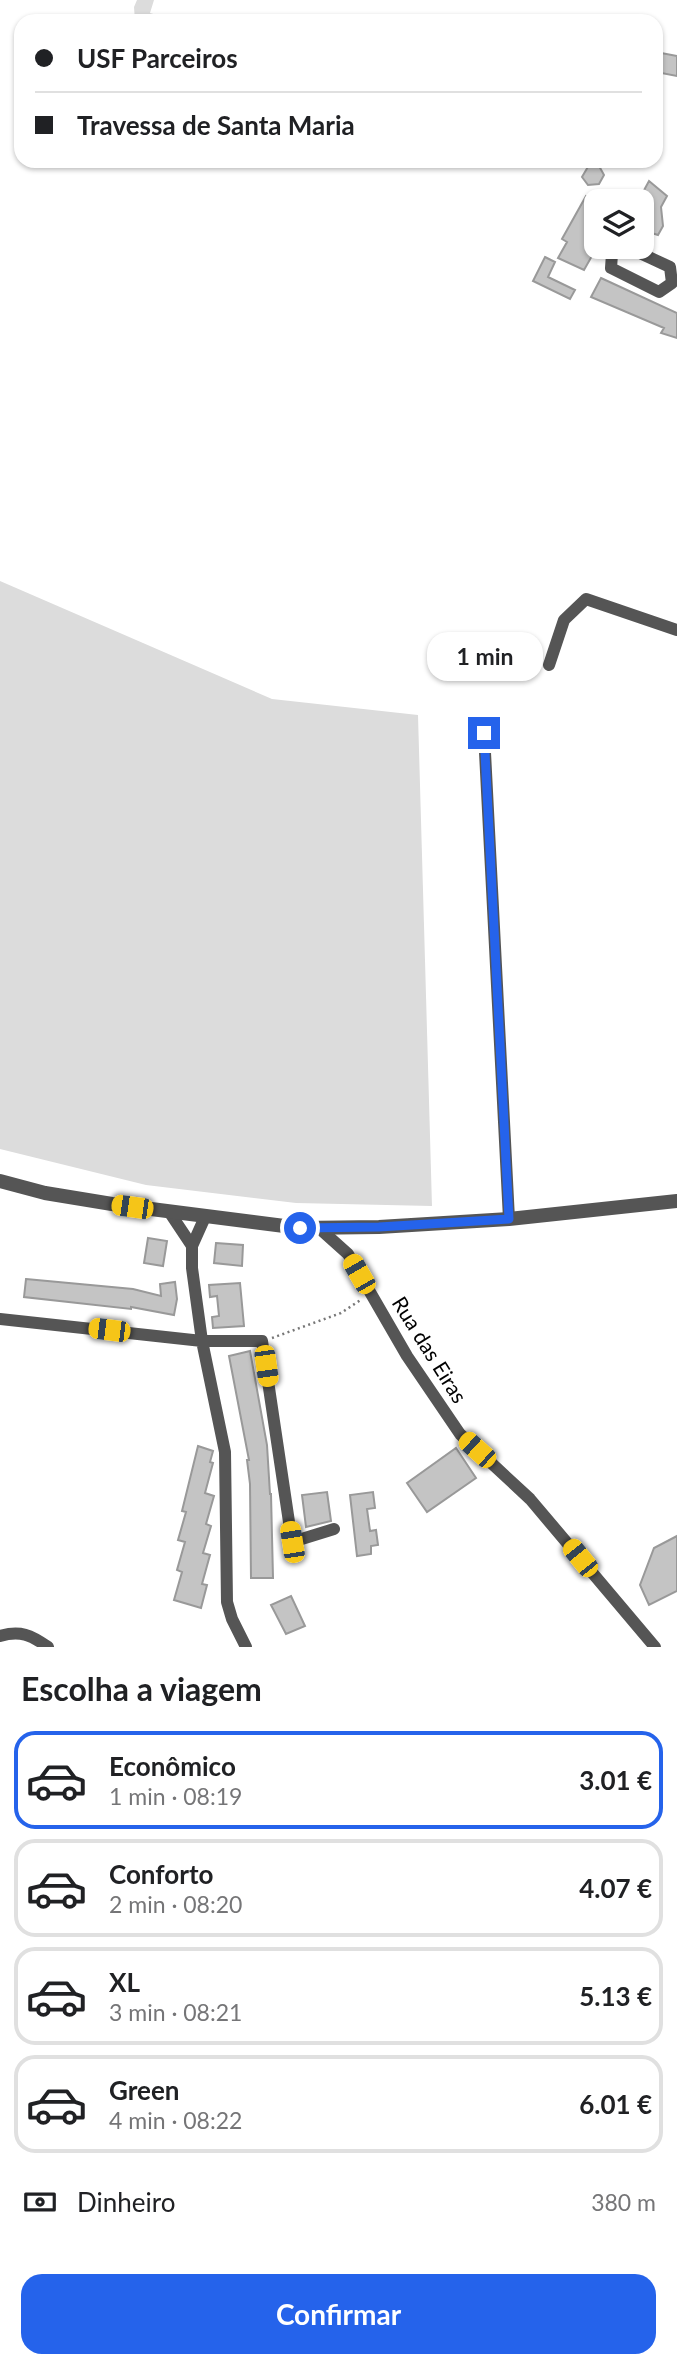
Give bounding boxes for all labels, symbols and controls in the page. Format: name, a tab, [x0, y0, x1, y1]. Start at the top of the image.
text: USF Parceiros	[77, 42, 238, 74]
text: Travessa de Santa Maria	[77, 109, 355, 141]
map controls	[584, 189, 654, 259]
button: layers	[584, 189, 654, 259]
callout: 1 min	[426, 632, 542, 680]
text: 1 min	[456, 642, 514, 670]
route end	[468, 717, 500, 749]
car	[110, 1194, 155, 1220]
route start	[284, 1212, 316, 1244]
car	[340, 1251, 379, 1297]
street label: Rua das Eiras	[388, 1291, 473, 1407]
car	[87, 1317, 132, 1343]
car	[253, 1344, 280, 1388]
car	[455, 1428, 500, 1472]
car	[279, 1520, 306, 1564]
car	[559, 1535, 602, 1581]
text: Escolha a viagem	[21, 1669, 262, 1708]
icon: car	[25, 1749, 88, 1812]
text: Econômico	[109, 1750, 236, 1782]
text: 3.01 €	[579, 1764, 652, 1796]
text: 1 min · 08:19	[109, 1782, 242, 1810]
icon: car	[25, 1857, 88, 1920]
text: Conforto	[109, 1858, 213, 1890]
text: 4.07 €	[579, 1872, 652, 1904]
text: 2 min · 08:20	[109, 1890, 242, 1918]
icon: car	[25, 1965, 88, 2028]
text: XL	[109, 1966, 140, 1998]
text: 5.13 €	[579, 1980, 652, 2012]
text: 3 min · 08:21	[109, 1998, 242, 2026]
icon: car	[25, 2073, 88, 2136]
text: Green	[109, 2074, 179, 2106]
text: 6.01 €	[579, 2088, 652, 2120]
text: 4 min · 08:22	[109, 2106, 242, 2134]
icon: cash	[21, 2183, 59, 2221]
text: Dinheiro	[77, 2186, 175, 2218]
text: 380 m	[591, 2188, 656, 2216]
button: Confirmar	[21, 2274, 656, 2354]

